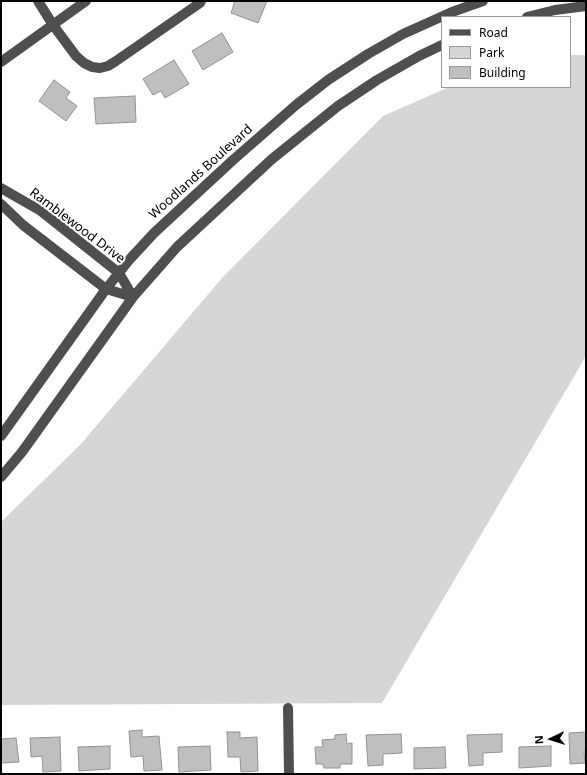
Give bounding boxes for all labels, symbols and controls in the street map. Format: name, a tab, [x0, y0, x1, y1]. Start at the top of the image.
legend	[441, 16, 571, 88]
text: Road	[479, 24, 508, 41]
text: Park	[479, 44, 504, 61]
text: Building	[479, 64, 526, 81]
street label: Woodlands Boulevard	[146, 122, 256, 222]
street label: Ramblewood Drive	[26, 185, 128, 267]
north arrow	[531, 719, 571, 759]
text: N	[531, 735, 546, 745]

